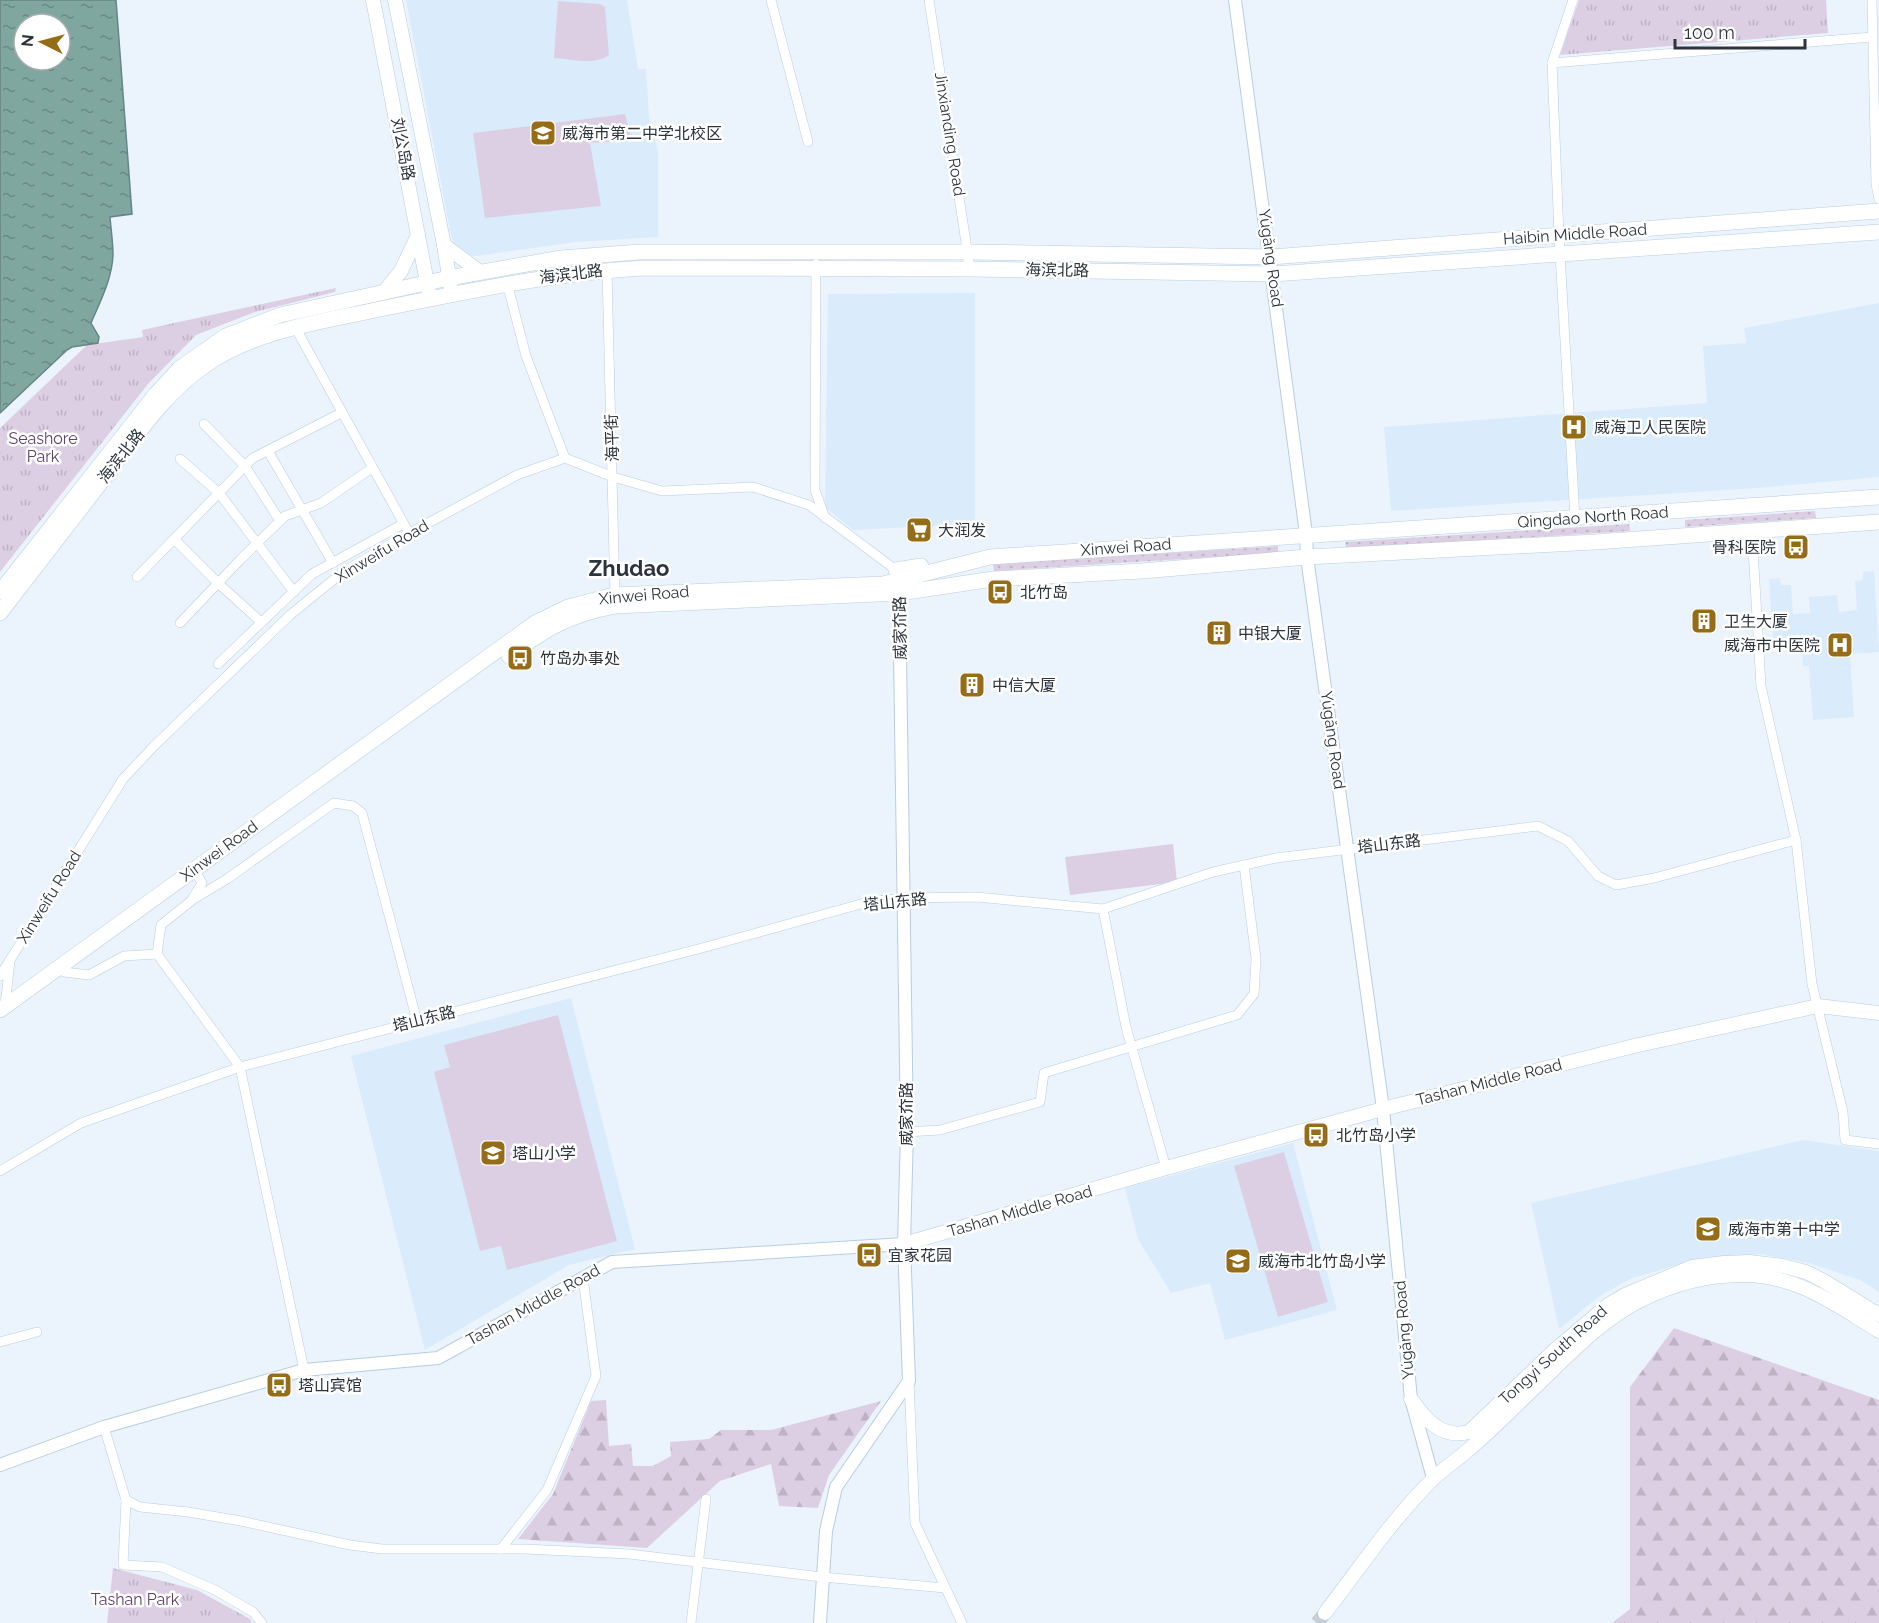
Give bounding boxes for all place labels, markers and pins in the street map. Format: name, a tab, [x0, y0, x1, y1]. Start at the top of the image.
school or university icon: 威海市第二中学北校区	[528, 118, 558, 148]
place label: 威海市第二中学北校区	[562, 124, 722, 143]
hospital icon: 威海卫人民医院	[1559, 412, 1589, 442]
place label: 威海卫人民医院	[1594, 418, 1706, 437]
supermarket icon: 大润发	[904, 515, 934, 545]
place label: 大润发	[938, 521, 986, 540]
bus stop icon: 骨科医院	[1781, 532, 1811, 562]
place label: 骨科医院	[1712, 538, 1776, 557]
bus stop icon: 北竹岛	[985, 577, 1015, 607]
place label: 北竹岛	[1020, 583, 1068, 602]
building icon: 卫生大厦	[1689, 606, 1719, 636]
place label: 卫生大厦	[1724, 612, 1788, 631]
building icon: 中银大厦	[1204, 618, 1234, 648]
place label: 中银大厦	[1238, 624, 1302, 643]
hospital icon: 威海市中医院	[1825, 630, 1855, 660]
place label: 威海市中医院	[1724, 636, 1820, 655]
bus stop icon: 竹岛办事处	[505, 643, 535, 673]
place label: 竹岛办事处	[540, 649, 620, 668]
building icon: 中信大厦	[957, 670, 987, 700]
place label: 中信大厦	[992, 676, 1056, 695]
bus stop icon: 北竹岛小学	[1301, 1120, 1331, 1150]
place label: 北竹岛小学	[1336, 1126, 1416, 1145]
school or university icon: 塔山小学	[478, 1138, 508, 1168]
place label: 塔山小学	[512, 1144, 576, 1163]
school or university icon: 威海市第十中学	[1693, 1214, 1723, 1244]
place label: 威海市第十中学	[1728, 1220, 1840, 1239]
bus stop icon: 宜家花园	[854, 1240, 884, 1270]
place label: 宜家花园	[888, 1246, 952, 1265]
school or university icon: 威海市北竹岛小学	[1223, 1246, 1253, 1276]
place label: 威海市北竹岛小学	[1258, 1252, 1386, 1271]
bus stop icon: 塔山宾馆	[264, 1370, 294, 1400]
place label: 塔山宾馆	[298, 1376, 362, 1395]

